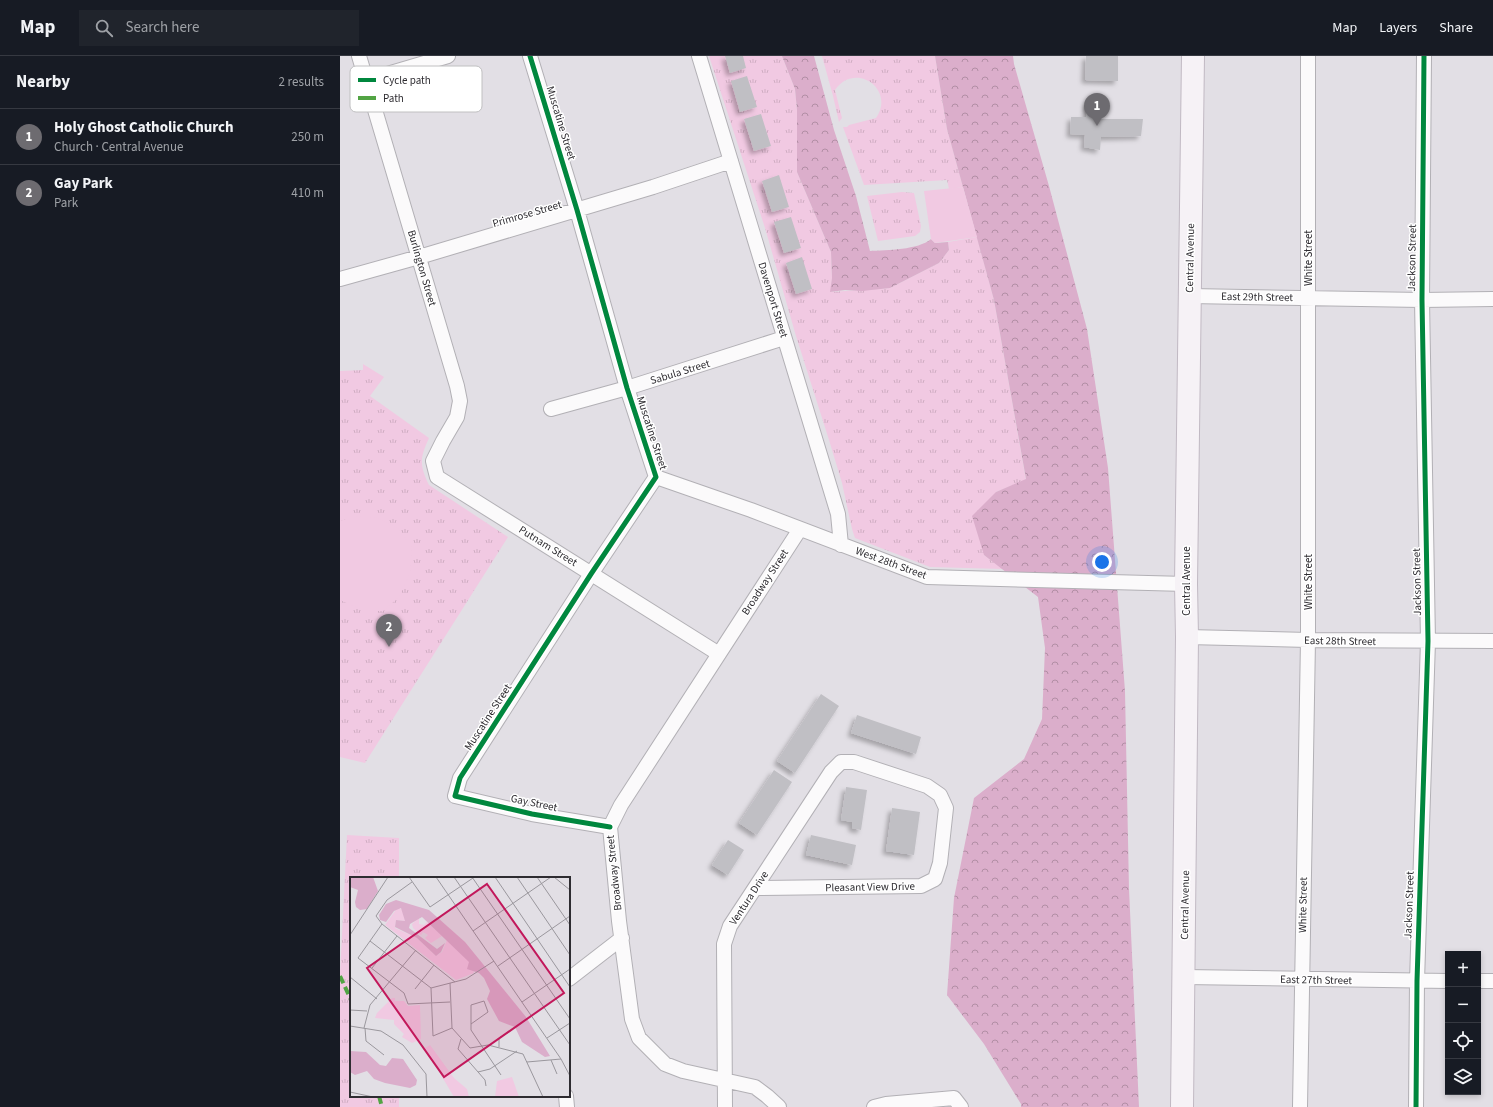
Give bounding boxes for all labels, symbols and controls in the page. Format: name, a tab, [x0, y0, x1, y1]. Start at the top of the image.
search box	[79, 10, 359, 46]
text: Map	[20, 14, 55, 41]
icon: search	[93, 17, 115, 39]
text: Search here	[125, 17, 199, 38]
text: Map	[1332, 18, 1357, 38]
text: Layers	[1379, 18, 1417, 38]
text: Share	[1439, 18, 1473, 38]
legend	[350, 66, 482, 112]
text: Nearby	[16, 70, 70, 94]
text: 2 results	[279, 73, 324, 91]
text: Cycle path	[383, 73, 431, 88]
street label: Muscatine Street	[543, 84, 579, 162]
text: Path	[383, 91, 404, 106]
pin: 1	[1084, 93, 1110, 126]
text: Holy Ghost Catholic Church	[54, 117, 234, 138]
text: 1	[26, 128, 32, 146]
text: 250 m	[291, 128, 324, 146]
text: Church · Central Avenue	[54, 138, 184, 156]
text: Gay Park	[54, 173, 113, 194]
text: 2	[26, 184, 32, 202]
text: 410 m	[291, 184, 324, 202]
text: Park	[54, 194, 78, 212]
street label: Primrose Street	[491, 197, 564, 231]
street label: Central Avenue	[1182, 223, 1198, 293]
street label: Jackson Street	[1404, 224, 1420, 292]
street label: Burlington Street	[404, 228, 440, 308]
street label: White Street	[1301, 230, 1316, 286]
street label: Davenport Street	[754, 260, 792, 340]
street label: East 29th Street	[1221, 289, 1293, 305]
street label: Sabula Street	[648, 356, 712, 388]
street label: Muscatine Street	[633, 394, 671, 472]
street label: Putnam Street	[516, 522, 580, 570]
street label: West 28th Street	[853, 543, 929, 583]
street label: Broadway Street	[738, 546, 792, 618]
street label: Central Avenue	[1179, 546, 1194, 616]
street label: Jackson Street	[1409, 548, 1425, 616]
your location	[1092, 552, 1112, 572]
street label: White Street	[1301, 554, 1316, 610]
pin: 2	[376, 614, 402, 647]
street label: East 28th Street	[1304, 633, 1376, 649]
street label: Muscatine Street	[461, 681, 515, 753]
street label: Gay Street	[509, 791, 559, 815]
street label: Broadway Street	[603, 834, 625, 912]
street label: Ventura Drive	[726, 868, 772, 928]
street label: Central Avenue	[1177, 870, 1193, 940]
street label: Jackson Street	[1400, 871, 1418, 939]
inset map	[350, 877, 570, 1097]
street label: White Street	[1295, 877, 1311, 933]
street label: Pleasant View Drive	[825, 879, 916, 895]
map controls	[1445, 951, 1481, 1095]
button: +	[1445, 951, 1481, 987]
street label: East 27th Street	[1280, 972, 1352, 988]
button: −	[1445, 987, 1481, 1023]
button: locate	[1445, 1023, 1481, 1059]
button: layers	[1445, 1059, 1481, 1095]

